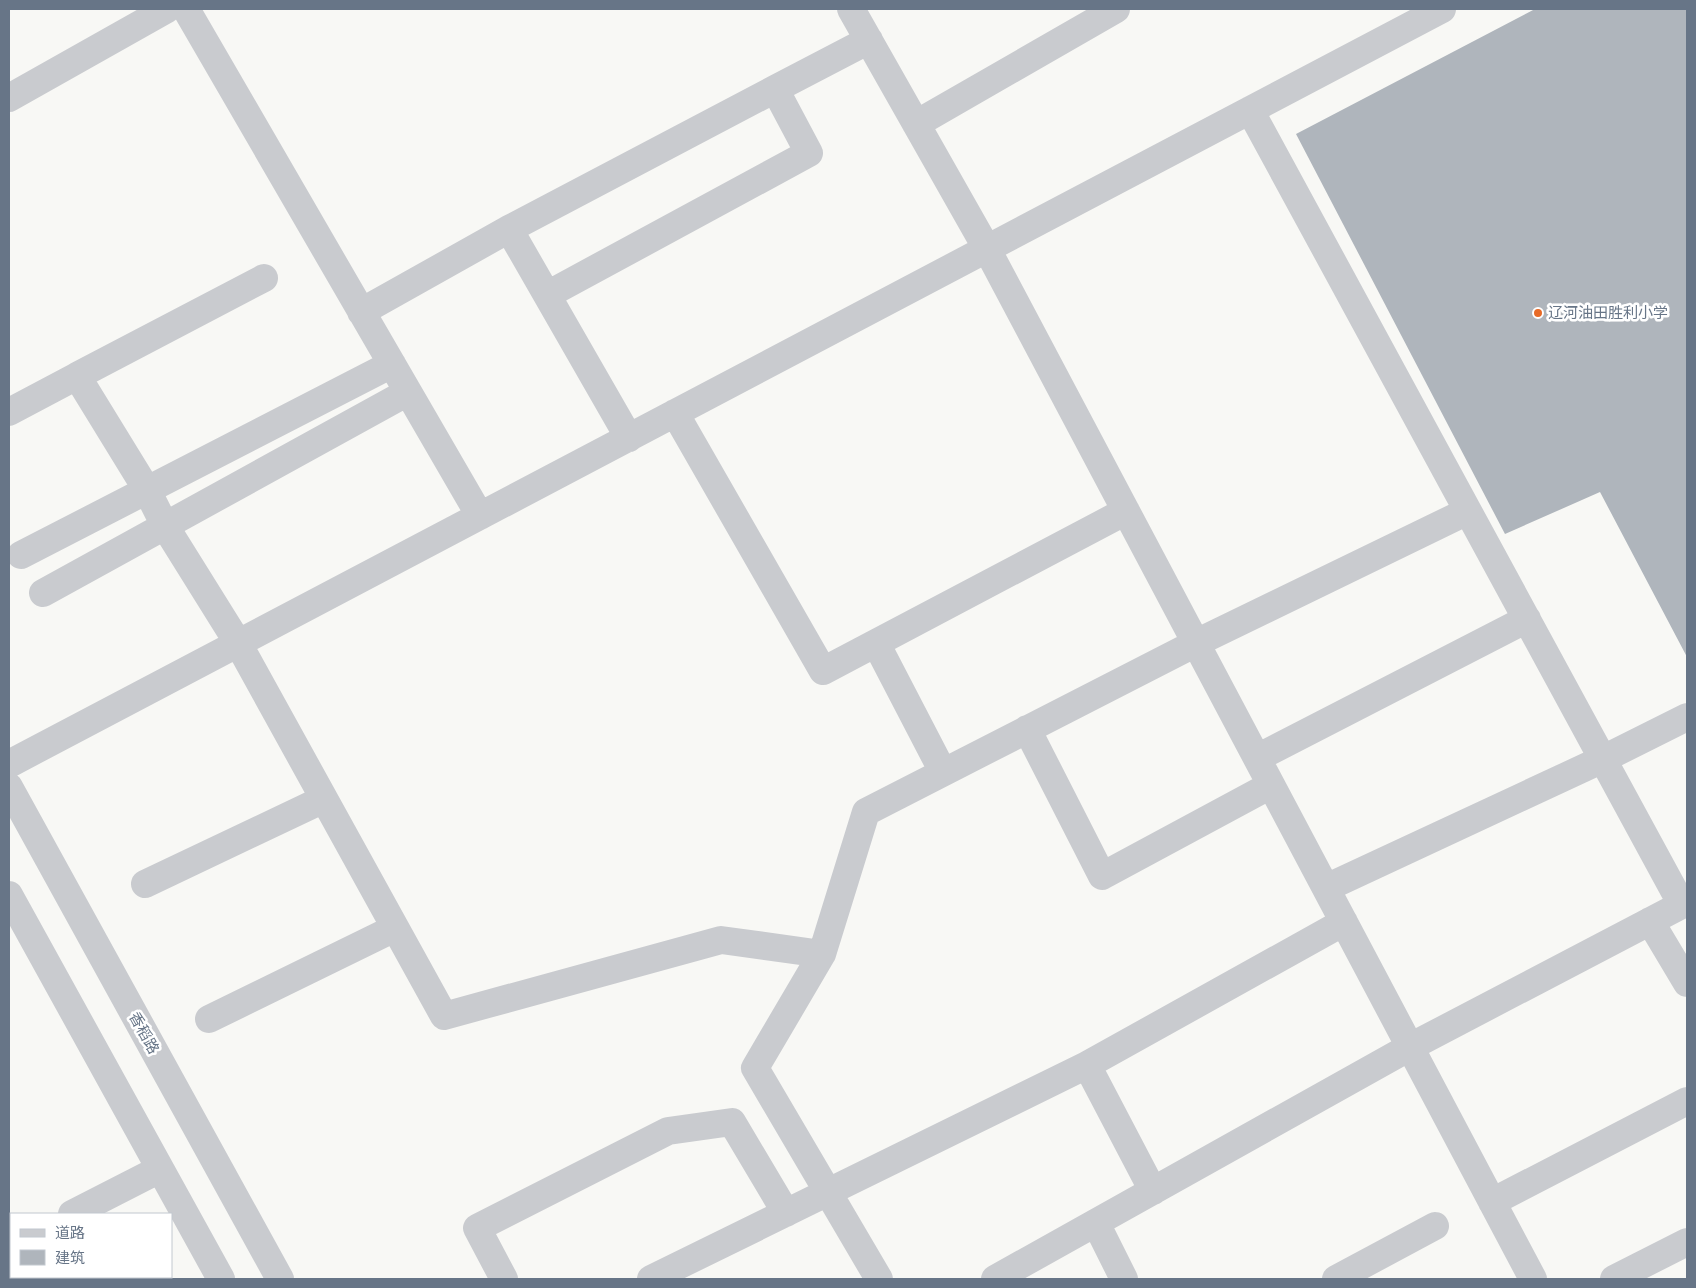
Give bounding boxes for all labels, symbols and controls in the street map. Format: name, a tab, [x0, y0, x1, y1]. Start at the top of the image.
place label: 辽河油田胜利小学	[1548, 303, 1668, 323]
marker: 辽河油田胜利小学	[1532, 307, 1544, 319]
street label: 香稻路	[124, 1008, 164, 1058]
legend	[10, 1213, 172, 1278]
text: 道路	[55, 1223, 85, 1243]
text: 建筑	[55, 1248, 85, 1268]

